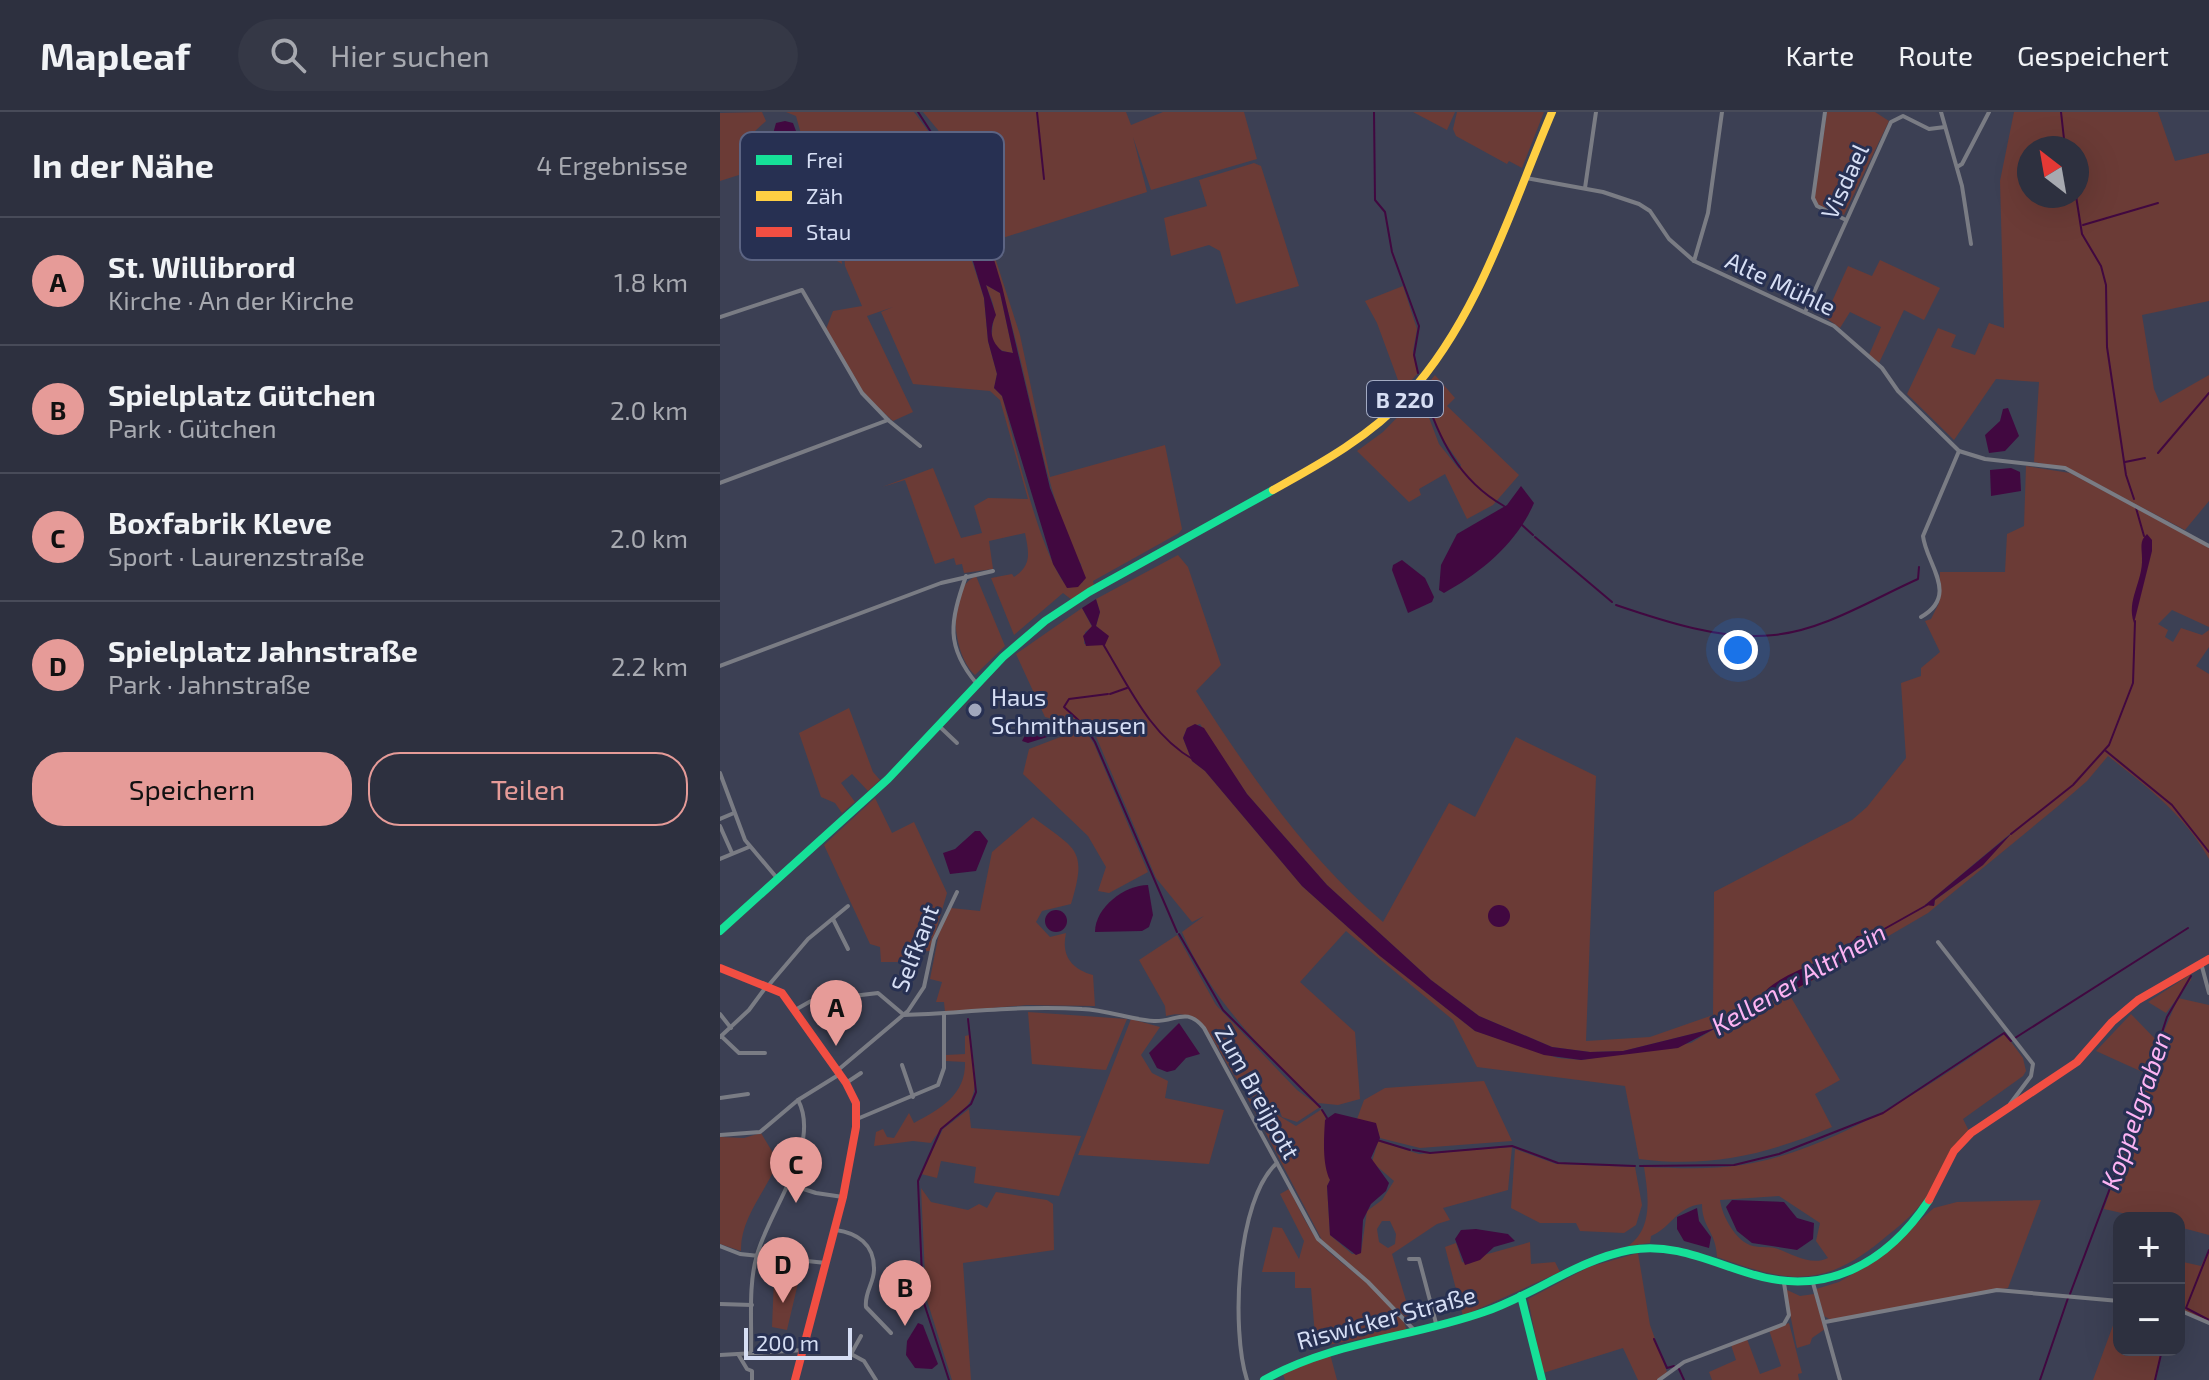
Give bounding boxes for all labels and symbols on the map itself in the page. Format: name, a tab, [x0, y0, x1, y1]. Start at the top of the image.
legend	[740, 132, 1004, 260]
north arrow	[2017, 136, 2089, 208]
street label: Visdael	[1814, 139, 1874, 223]
text: Frei	[806, 146, 843, 172]
text: Zäh	[806, 182, 843, 208]
text: Stau	[806, 218, 851, 244]
street label: Alte Mühle	[1721, 245, 1841, 321]
road number: B 220	[1367, 381, 1443, 417]
your location	[1718, 630, 1758, 670]
place label: Haus Schmithausen	[991, 682, 1146, 739]
marker: Haus Schmithausen	[966, 701, 984, 719]
street label: Selfkant	[884, 900, 944, 996]
water label: Kellener Altrhein	[1705, 916, 1891, 1040]
pin: A	[810, 980, 862, 1046]
street label: Zum Breijpott	[1209, 1020, 1307, 1164]
water label: Koppelgraben	[2094, 1027, 2176, 1193]
pin: C	[770, 1137, 822, 1203]
pin: D	[757, 1237, 809, 1303]
pin: B	[879, 1260, 931, 1326]
street label: Riswicker Straße	[1293, 1279, 1479, 1355]
scale bar	[744, 1324, 852, 1360]

